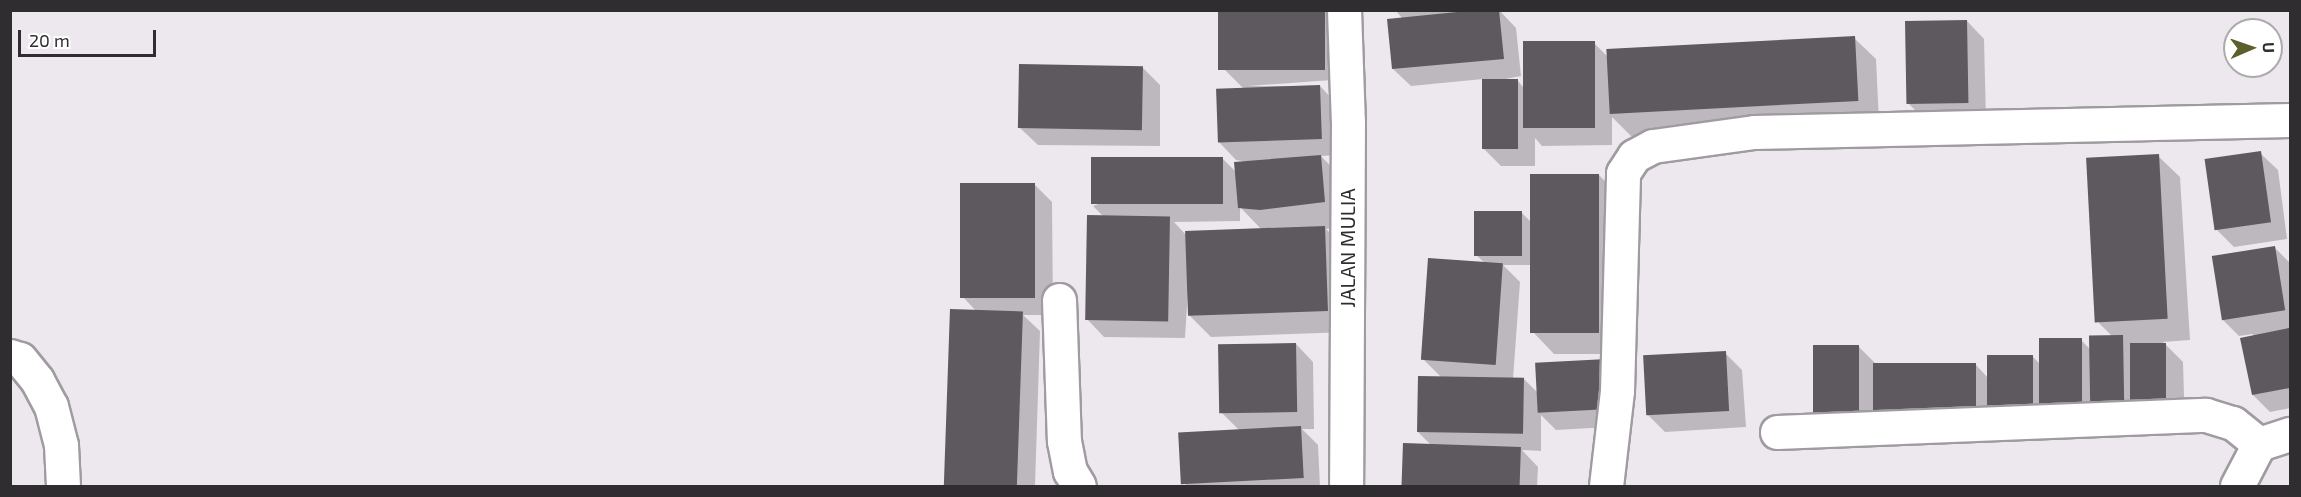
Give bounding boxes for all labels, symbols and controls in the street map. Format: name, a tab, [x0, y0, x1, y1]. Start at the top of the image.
scale bar	[21, 18, 159, 56]
north arrow	[2223, 18, 2283, 78]
text: 20 m	[29, 29, 70, 51]
text: U	[2260, 42, 2279, 53]
street label: JALAN MULIA	[1335, 188, 1359, 308]

